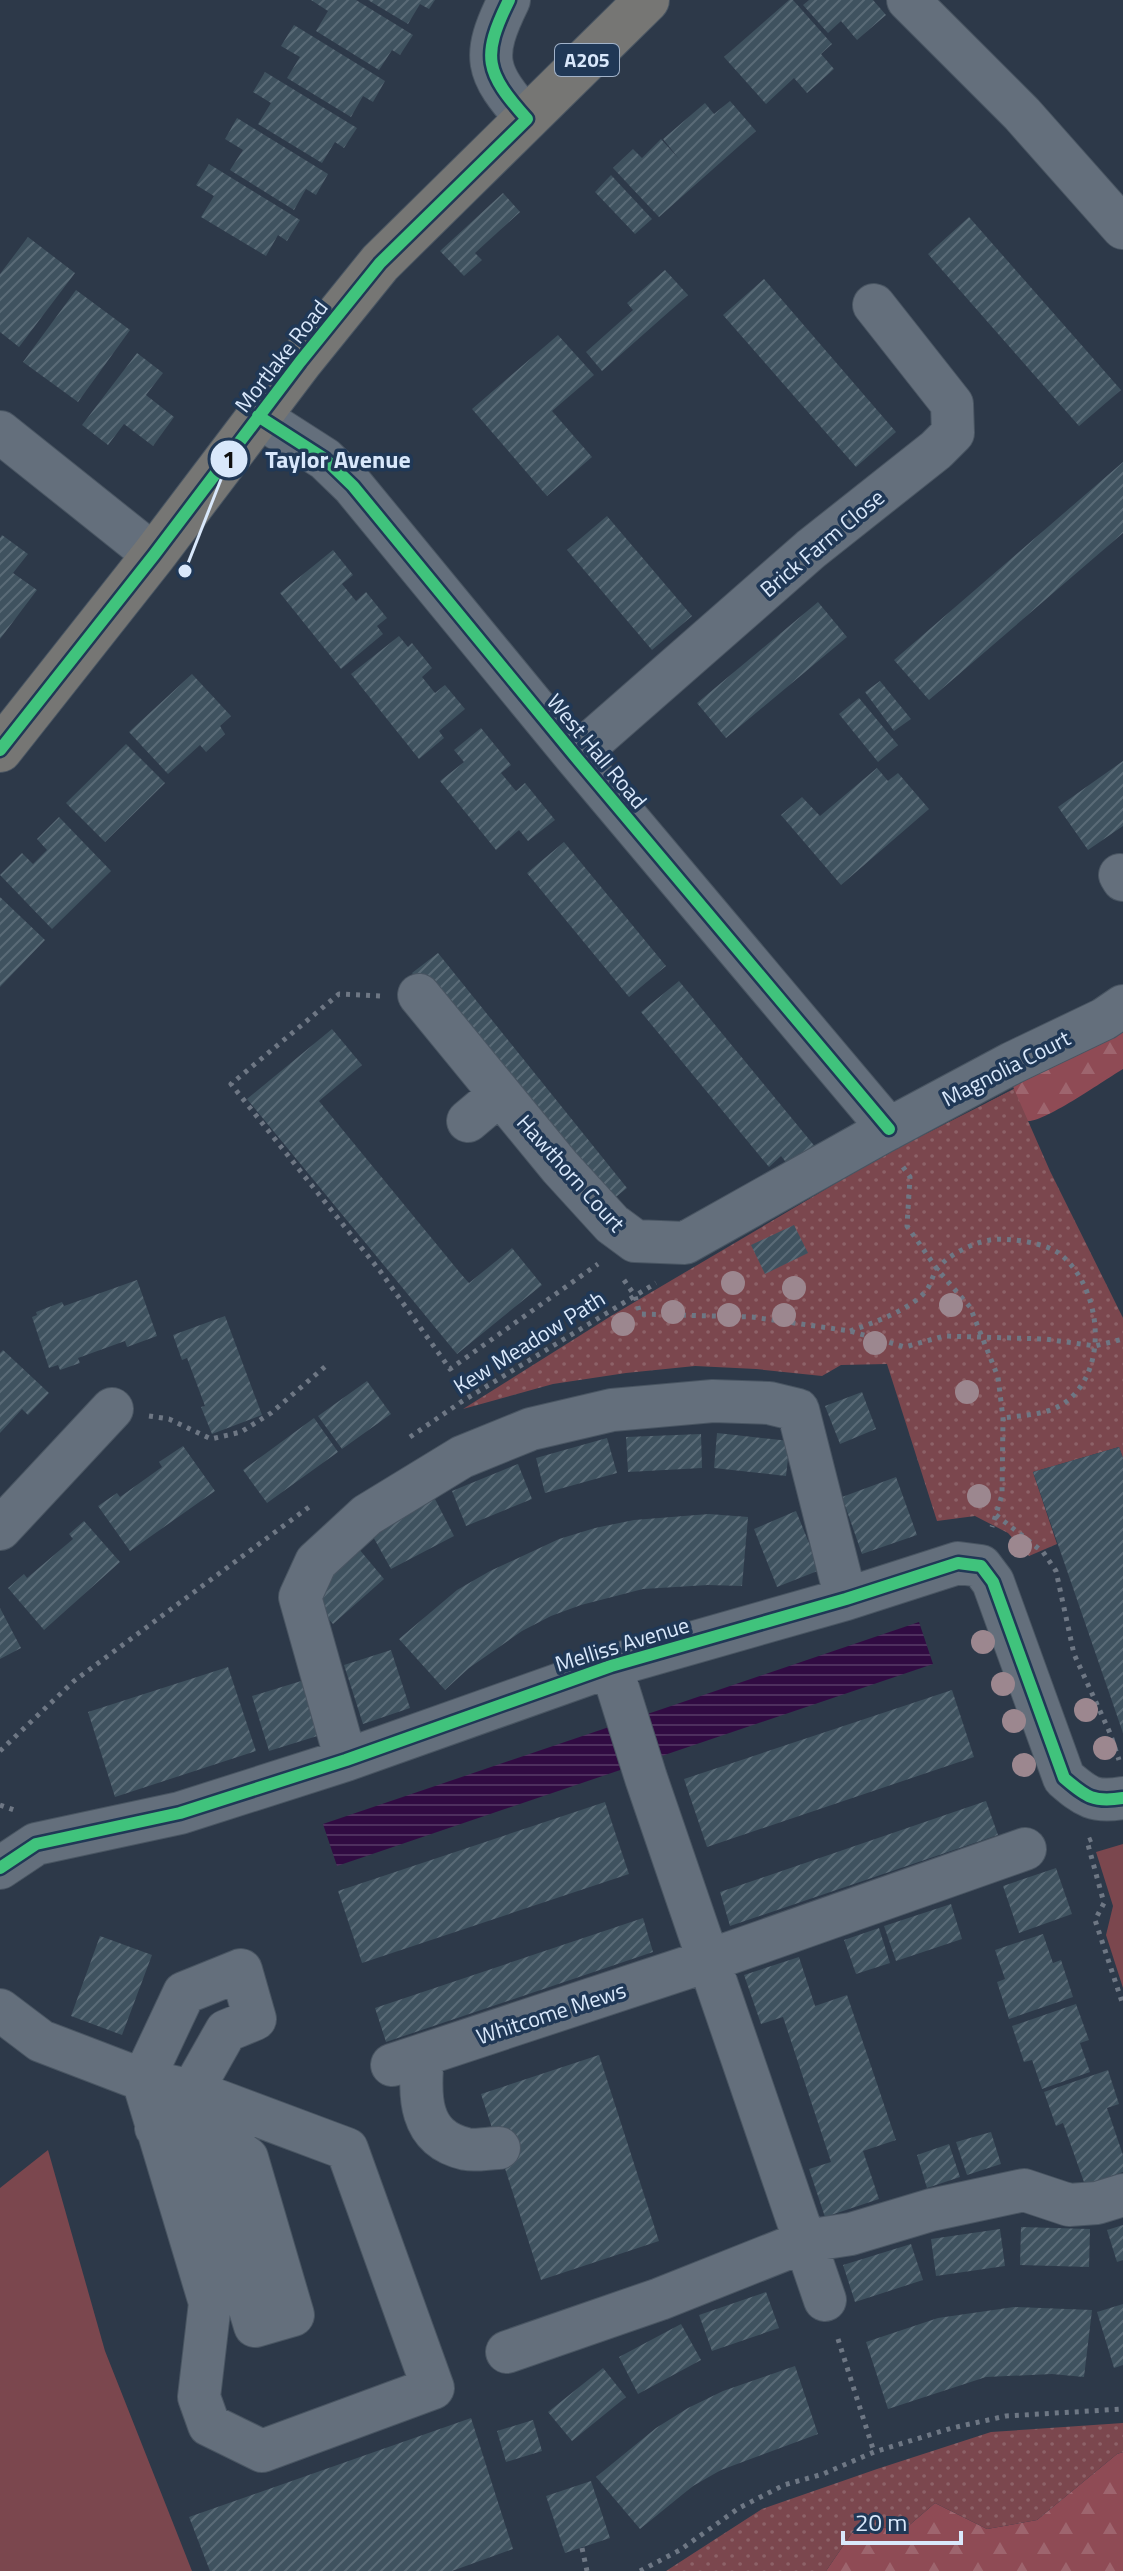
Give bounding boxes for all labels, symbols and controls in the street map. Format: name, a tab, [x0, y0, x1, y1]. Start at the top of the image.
road number: A205	[555, 44, 619, 76]
street label: Mortlake Road	[226, 292, 336, 420]
callout: Taylor Avenue	[209, 435, 427, 483]
text: 1	[222, 441, 236, 477]
text: Taylor Avenue	[265, 441, 411, 477]
street label: Brick Farm Close	[752, 481, 892, 605]
street label: West Hall Road	[539, 686, 655, 816]
street label: Magnolia Court	[936, 1021, 1077, 1115]
street label: Hawthorn Court	[509, 1106, 633, 1240]
street label: Kew Meadow Path	[446, 1282, 612, 1402]
street label: Melliss Avenue	[551, 1607, 693, 1681]
street label: Whitcome Mews	[472, 1973, 630, 2053]
scale bar	[843, 2495, 961, 2545]
text: 20 m	[855, 2504, 907, 2540]

